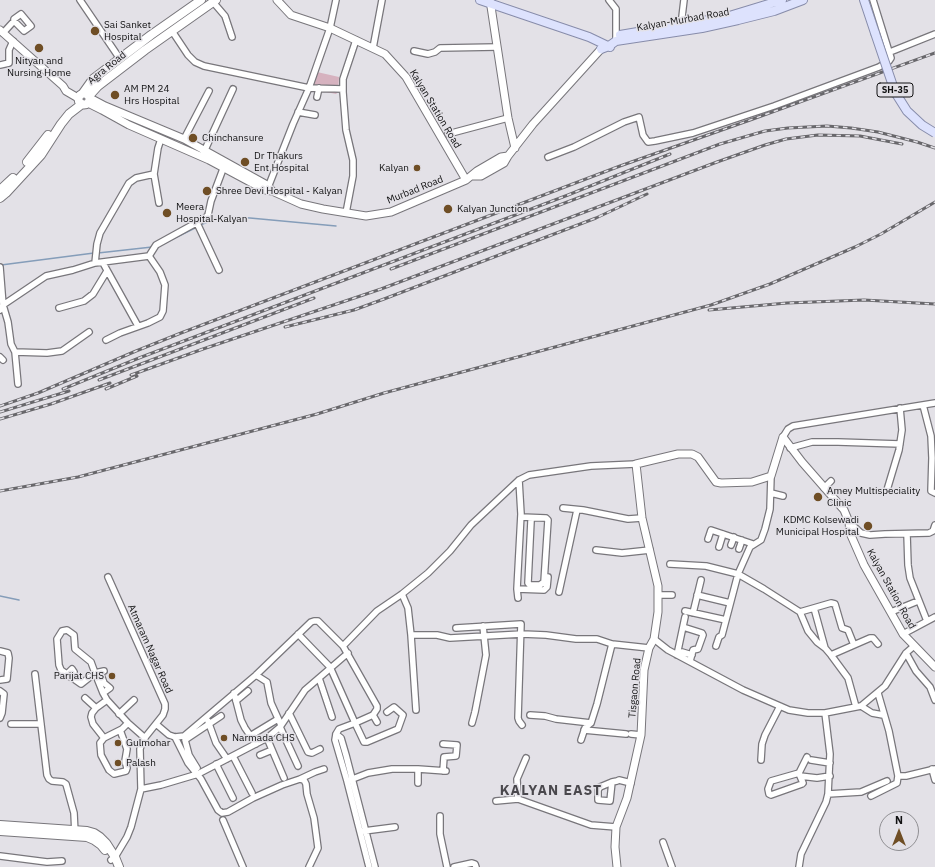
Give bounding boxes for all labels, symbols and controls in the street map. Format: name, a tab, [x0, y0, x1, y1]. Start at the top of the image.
street label: Kalyan-Murbad Road	[636, 6, 730, 34]
place label: Sai Sanket Hospital	[104, 19, 151, 42]
marker: Sai Sanket Hospital	[89, 25, 101, 37]
marker: Nityan and Nursing Home	[33, 42, 45, 54]
street label: Agra Road	[85, 49, 129, 87]
place label: Nityan and Nursing Home	[7, 55, 71, 78]
street label: Kalyan Station Road	[407, 67, 463, 151]
place label: AM PM 24 Hrs Hospital	[124, 83, 179, 106]
road number: SH-35	[877, 83, 913, 97]
marker: AM PM 24 Hrs Hospital	[109, 89, 121, 101]
marker: Chinchansure	[187, 132, 199, 144]
place label: Chinchansure	[202, 132, 263, 144]
place label: Dr Thakurs Ent Hospital	[254, 150, 309, 174]
marker: Dr Thakurs Ent Hospital	[239, 156, 251, 168]
place label: Kalyan	[379, 162, 409, 174]
marker: Kalyan	[412, 163, 422, 173]
street label: Murbad Road	[385, 173, 445, 207]
marker: Shree Devi Hospital - Kalyan	[201, 185, 213, 197]
place label: Shree Devi Hospital - Kalyan	[216, 185, 342, 197]
place label: Meera Hospital-Kalyan	[176, 201, 247, 224]
marker: Kalyan Junction	[442, 203, 454, 215]
place label: Kalyan Junction	[457, 203, 528, 215]
marker: Meera Hospital-Kalyan	[161, 207, 173, 219]
place label: Amey Multispeciality Clinic	[827, 485, 920, 508]
marker: Amey Multispeciality Clinic	[812, 491, 824, 503]
place label: KDMC Kolsewadi Municipal Hospital	[776, 514, 859, 538]
marker: KDMC Kolsewadi Municipal Hospital	[862, 520, 874, 532]
street label: Kalyan Station Road	[864, 547, 918, 631]
street label: Atmaram Nagar Road	[125, 603, 175, 695]
street label: Tisgaon Road	[626, 657, 644, 719]
place label: Parijat CHS	[54, 670, 104, 682]
marker: Parijat CHS	[107, 671, 117, 681]
place label: Narmada CHS	[232, 732, 295, 744]
marker: Narmada CHS	[219, 733, 229, 743]
place label: Gulmohar	[126, 737, 170, 749]
marker: Gulmohar	[113, 738, 123, 748]
place label: Palash	[126, 757, 156, 769]
marker: Palash	[113, 758, 123, 768]
district label: KALYAN EAST	[500, 783, 602, 799]
north arrow	[879, 811, 919, 851]
text: N	[895, 813, 903, 827]

